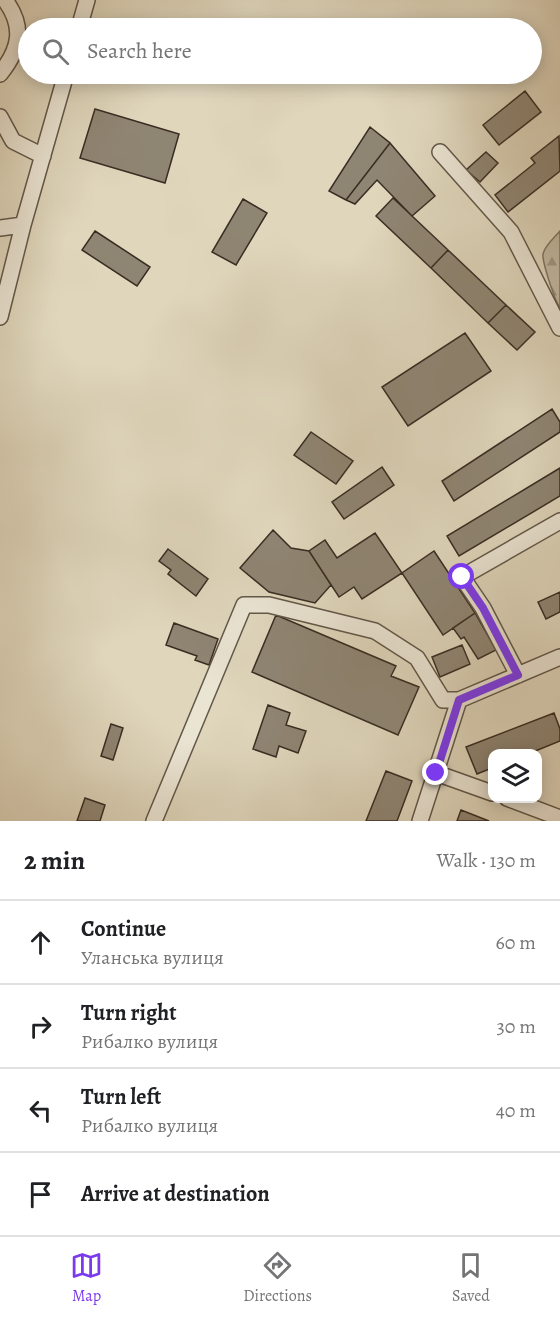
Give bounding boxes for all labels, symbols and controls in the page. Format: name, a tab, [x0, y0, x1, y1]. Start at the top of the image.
search box	[18, 18, 542, 84]
icon: search	[39, 35, 72, 68]
text: Search here	[87, 36, 192, 66]
route start	[448, 563, 474, 589]
map controls	[488, 749, 542, 803]
button: layers	[488, 749, 542, 803]
route end	[422, 759, 448, 785]
text: 2 min	[24, 843, 85, 878]
text: Walk · 130 m	[437, 847, 536, 874]
text: Continue	[81, 914, 166, 944]
icon: ahead	[24, 926, 57, 959]
text: 60 m	[496, 929, 536, 956]
text: Уланська вулиця	[81, 944, 224, 971]
text: Turn right	[81, 998, 177, 1028]
icon: right	[24, 1010, 57, 1043]
text: 30 m	[496, 1013, 536, 1040]
text: Рибалко вулиця	[81, 1028, 218, 1055]
text: Turn left	[81, 1082, 161, 1112]
icon: left	[24, 1094, 57, 1127]
text: 40 m	[496, 1097, 536, 1124]
text: Рибалко вулиця	[81, 1112, 218, 1139]
icon: arrive	[24, 1178, 57, 1211]
text: Arrive at destination	[81, 1179, 270, 1209]
tab: Map	[70, 1249, 103, 1307]
tab: Directions	[243, 1249, 312, 1307]
tab: Saved	[452, 1249, 490, 1307]

